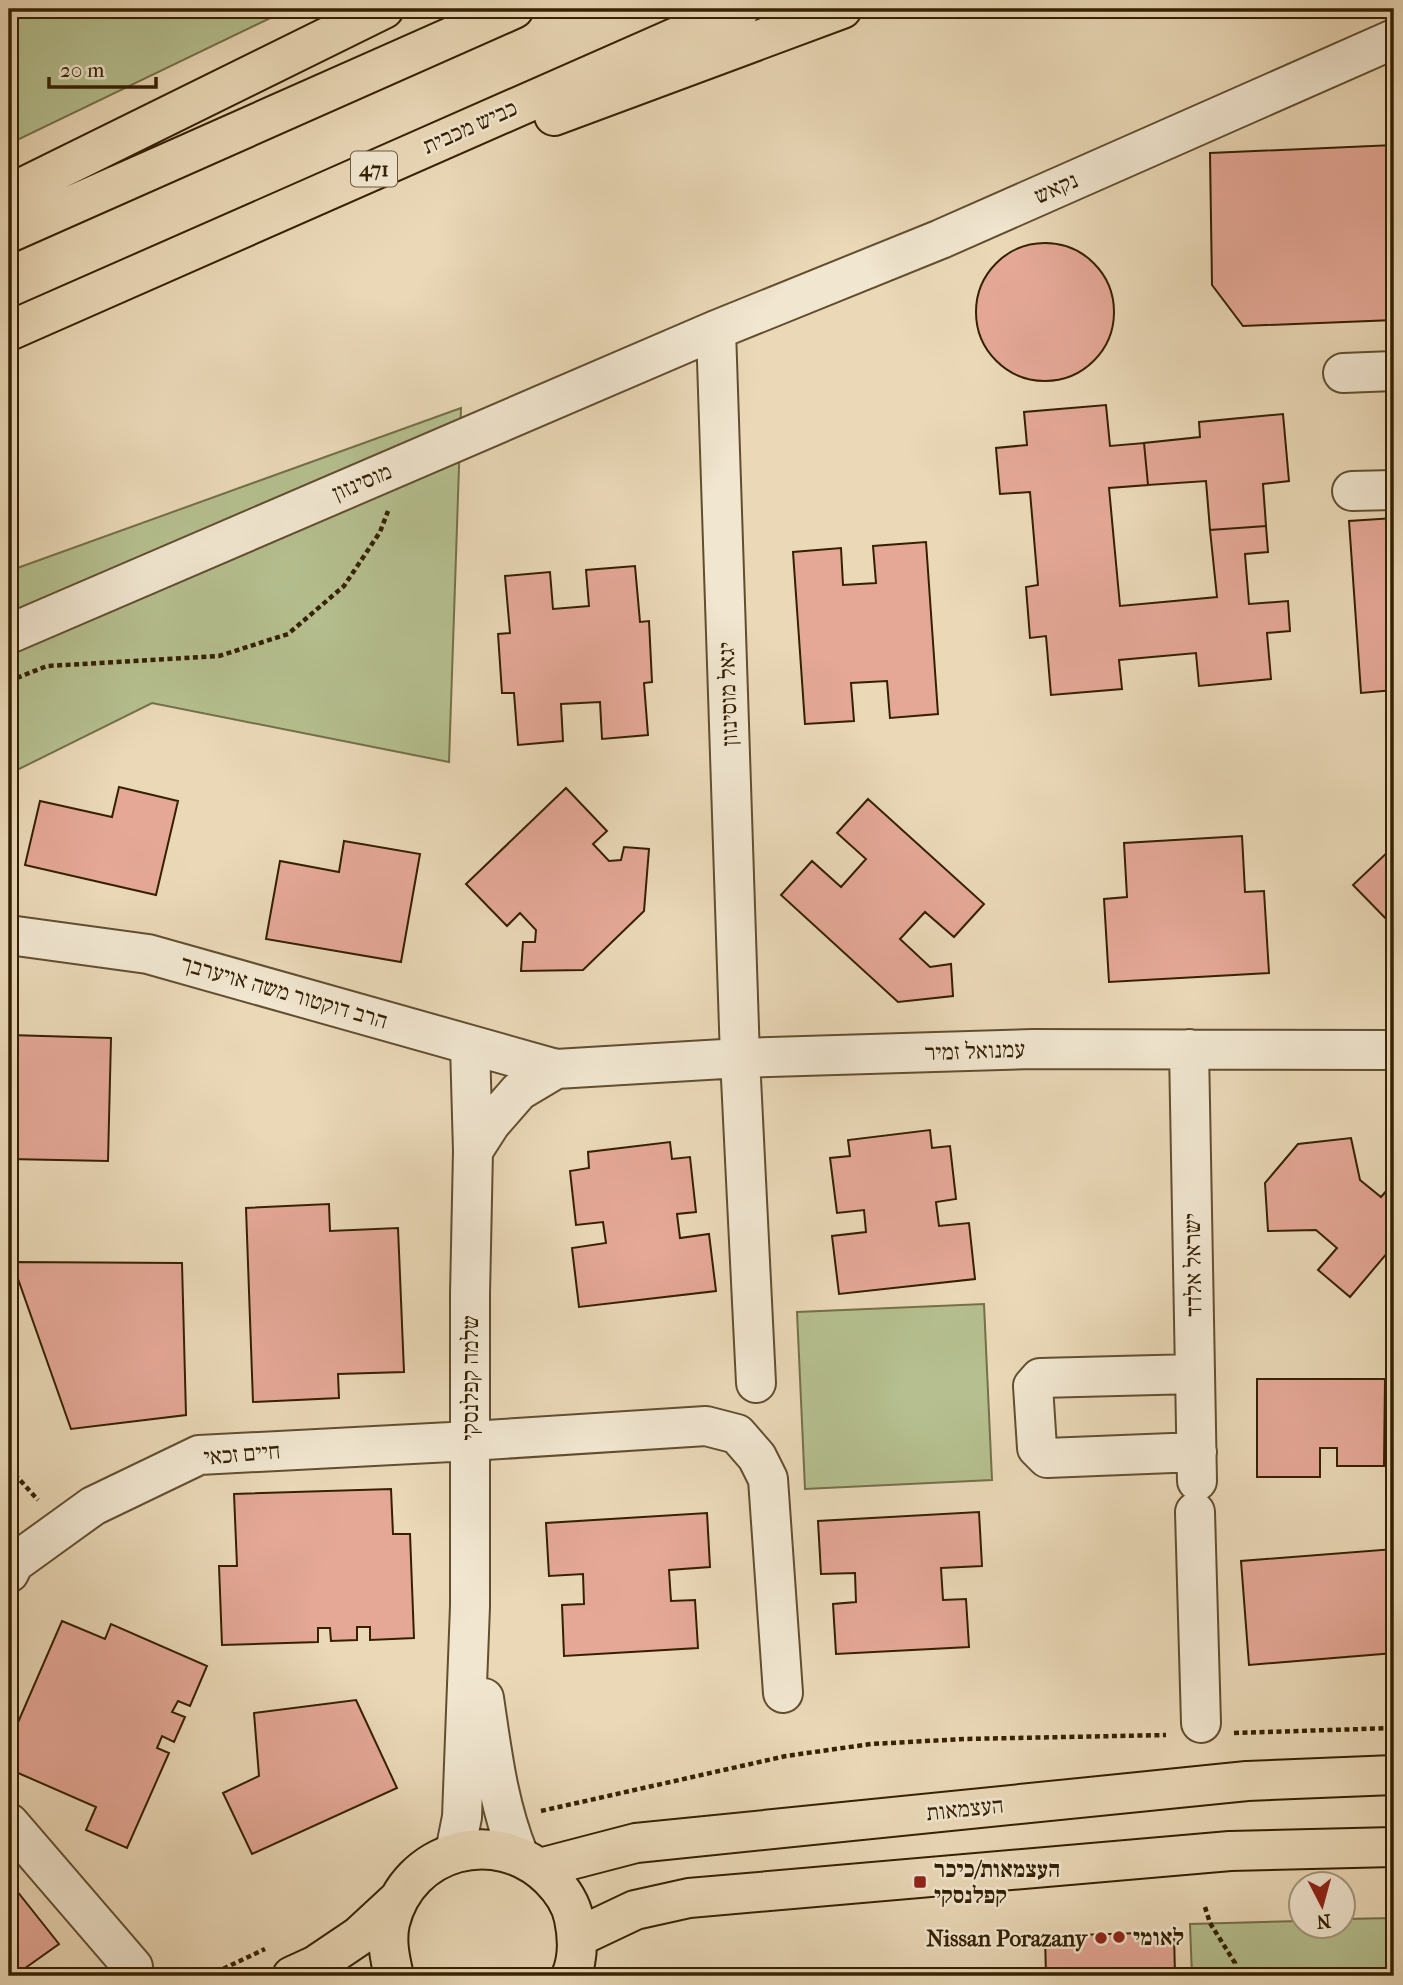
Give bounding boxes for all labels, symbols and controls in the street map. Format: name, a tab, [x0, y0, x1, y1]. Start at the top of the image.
scale bar	[49, 46, 156, 90]
text: 20 m	[60, 58, 105, 82]
street label: כביש מכבית	[418, 94, 522, 160]
road number: 471	[351, 152, 397, 186]
street label: נקאש	[1030, 167, 1082, 209]
street label: מוסינזון	[328, 458, 396, 506]
street label: יגאל מוסינזון	[713, 642, 743, 746]
street label: הרב דוקטור משה אויערבך	[177, 949, 391, 1035]
street label: עמנואל זמיר	[924, 1036, 1026, 1066]
street label: ישראל אלדד	[1179, 1213, 1207, 1317]
street label: שלמה קפלנסקי	[457, 1315, 484, 1441]
street label: חיים זכאי	[202, 1437, 282, 1471]
street label: העצמאות	[925, 1792, 1005, 1826]
place label: העצמאות/כיכר קפלנסקי	[934, 1856, 1060, 1909]
north arrow	[1288, 1870, 1358, 1940]
marker: העצמאות/כיכר קפלנסקי	[912, 1874, 928, 1890]
text: N	[1315, 1909, 1332, 1933]
place label: לאומי	[1133, 1924, 1184, 1951]
place label: Nissan Porazany	[926, 1925, 1089, 1952]
marker: לאומי	[1111, 1929, 1127, 1945]
marker: Nissan Porazany	[1093, 1930, 1109, 1946]

